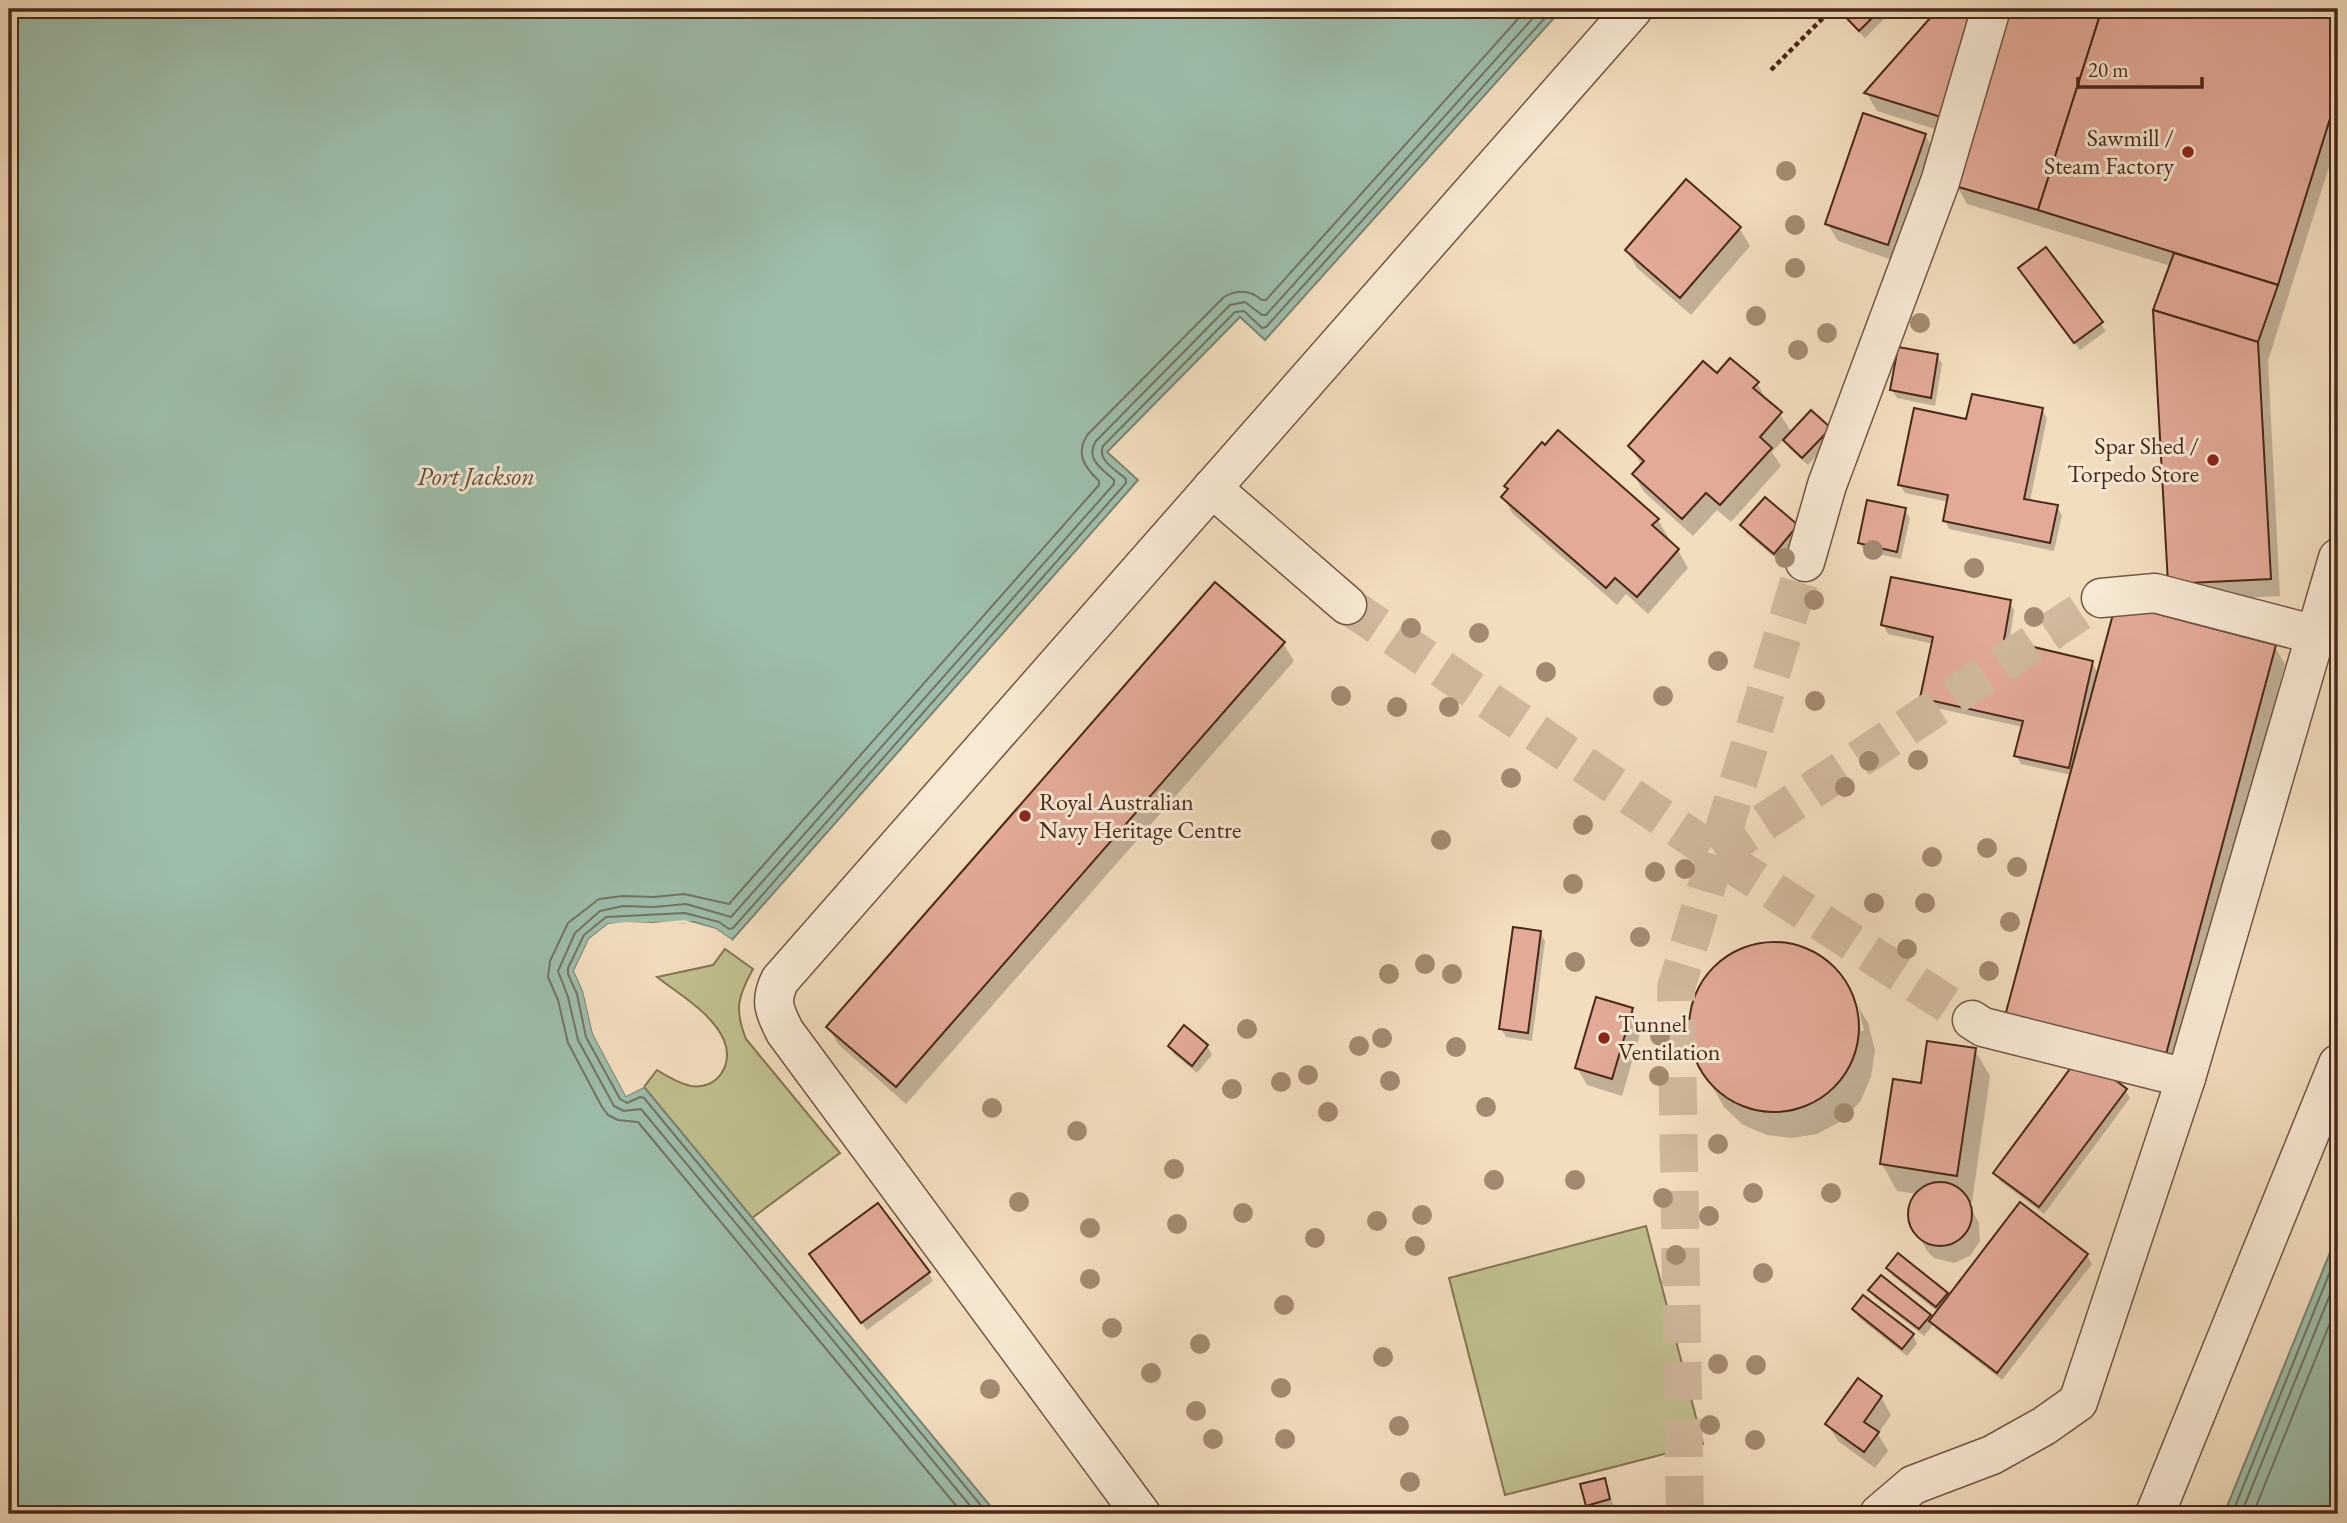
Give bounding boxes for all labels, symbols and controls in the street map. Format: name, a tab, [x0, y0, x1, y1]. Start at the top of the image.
scale bar	[2078, 46, 2202, 90]
text: 20 m	[2088, 56, 2129, 83]
place label: Sawmill / Steam Factory	[2044, 122, 2174, 181]
marker: Sawmill / Steam Factory	[2180, 144, 2196, 160]
place label: Spar Shed / Torpedo Store	[2067, 430, 2199, 489]
marker: Spar Shed / Torpedo Store	[2205, 452, 2221, 468]
water label: Port Jackson	[417, 459, 535, 493]
place label: Royal Australian Navy Heritage Centre	[1039, 786, 1241, 845]
marker: Royal Australian Navy Heritage Centre	[1017, 808, 1033, 824]
place label: Tunnel Ventilation	[1618, 1008, 1721, 1067]
marker: Tunnel Ventilation	[1596, 1030, 1612, 1046]

